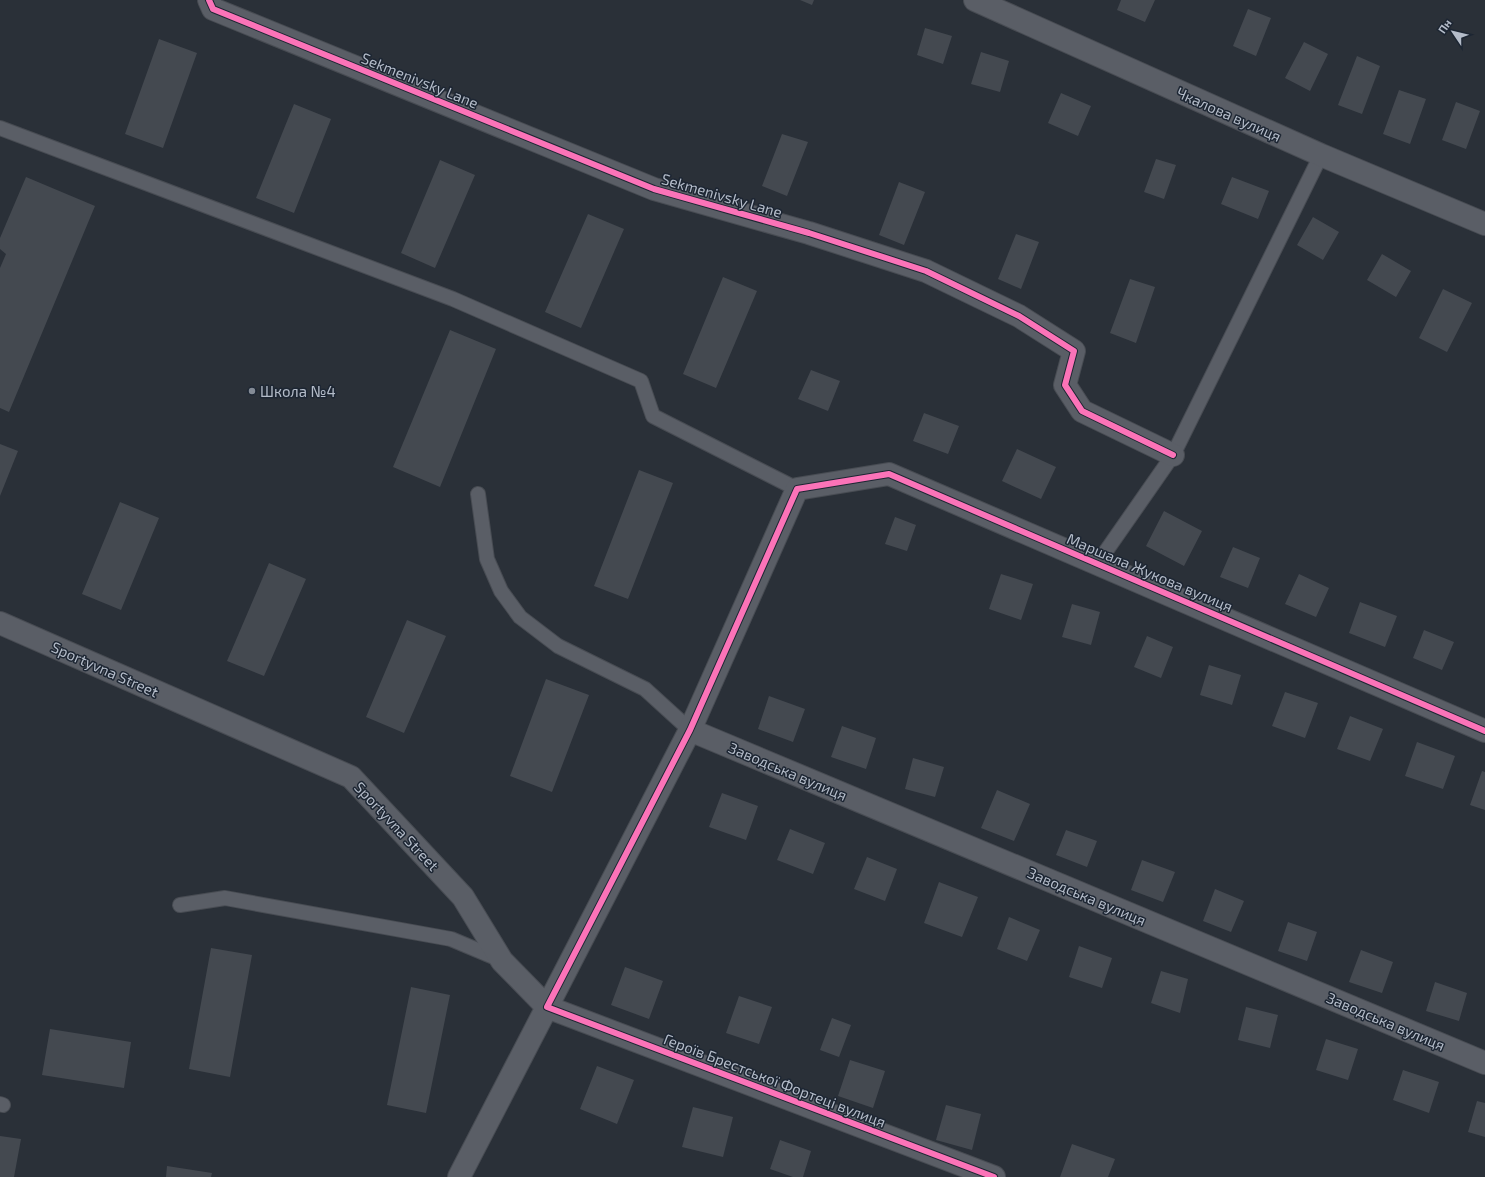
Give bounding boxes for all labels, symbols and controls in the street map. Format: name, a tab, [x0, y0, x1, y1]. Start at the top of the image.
north arrow	[1433, 12, 1473, 52]
text: Пн	[1435, 16, 1454, 36]
street label: Sekmenivsky Lane	[359, 48, 481, 112]
street label: Чкалова вулиця	[1173, 83, 1284, 146]
street label: Sekmenivsky Lane	[660, 169, 784, 221]
place label: Школа №4	[260, 382, 336, 400]
marker: Школа №4	[247, 386, 257, 396]
street label: Маршала Жукова вулиця	[1064, 529, 1236, 616]
street label: Sportyvna Street	[49, 637, 162, 701]
street label: Заводська вулиця	[726, 738, 850, 805]
street label: Sportyvna Street	[351, 778, 443, 874]
street label: Заводська вулиця	[1025, 863, 1149, 930]
street label: Заводська вулиця	[1324, 988, 1448, 1055]
street label: Героїв Брестської Фортеці вулиця	[661, 1029, 889, 1132]

